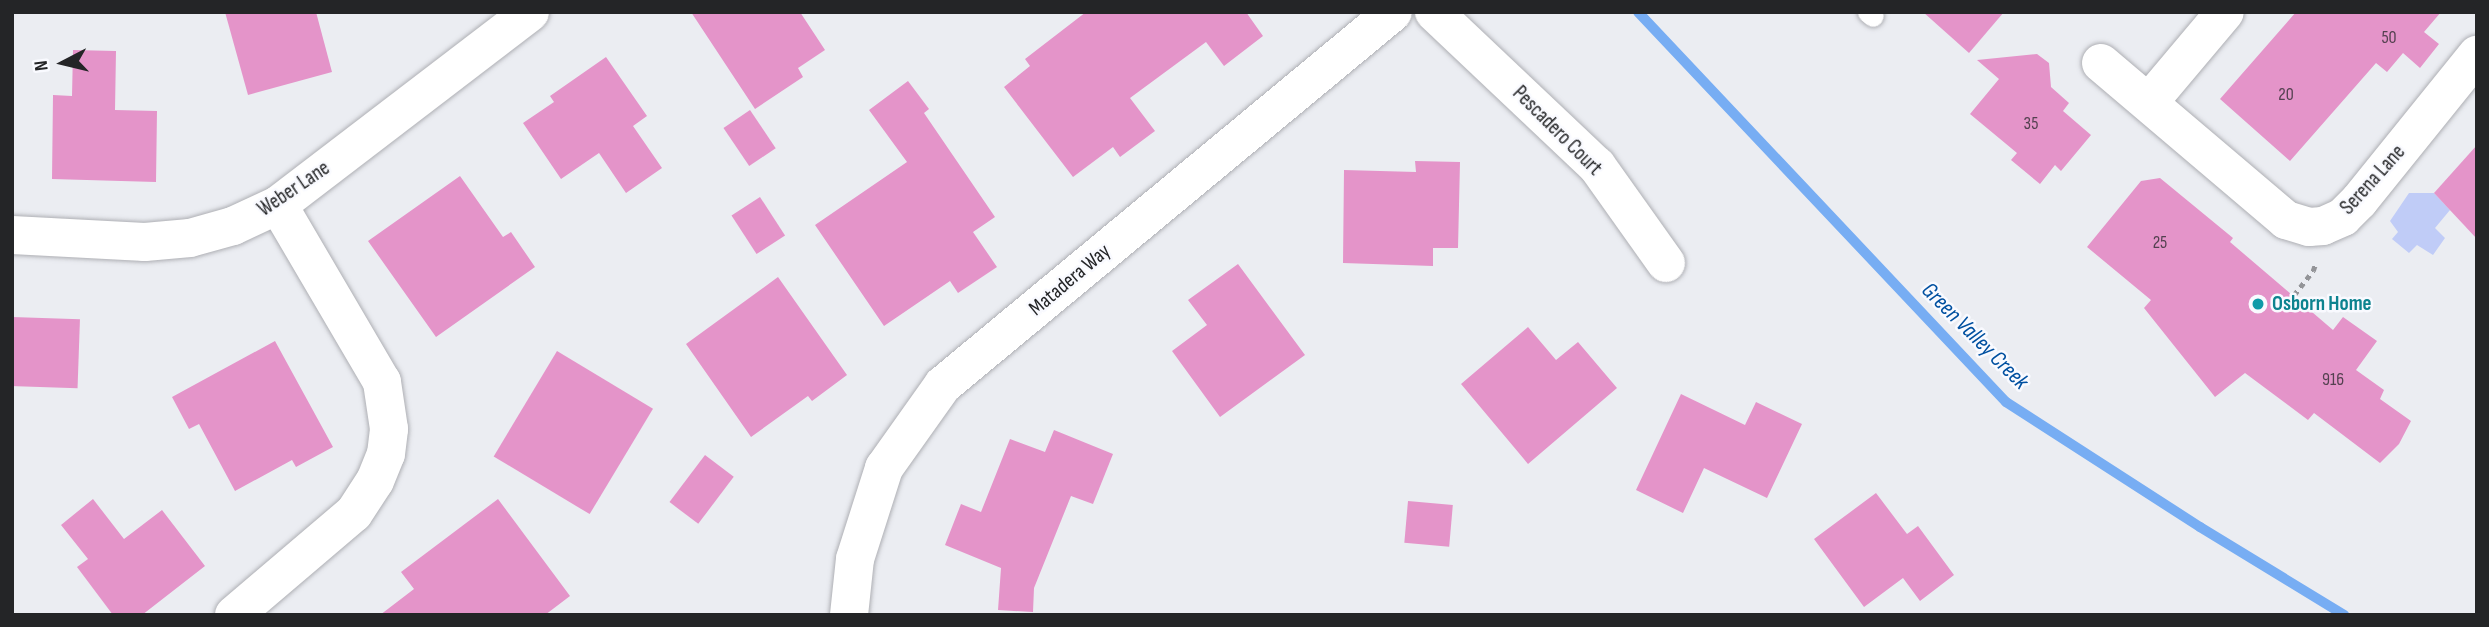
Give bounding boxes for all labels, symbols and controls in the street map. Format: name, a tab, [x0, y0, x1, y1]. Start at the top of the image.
house number: 50	[2381, 27, 2397, 49]
north arrow	[28, 28, 98, 98]
text: N	[30, 59, 54, 72]
street label: Pescadero Court	[1507, 81, 1607, 181]
house number: 20	[2278, 84, 2294, 106]
house number: 35	[2024, 113, 2038, 135]
street label: Serena Lane	[2335, 140, 2411, 220]
street label: Weber Lane	[253, 156, 335, 222]
house number: 25	[2153, 232, 2167, 254]
street label: Matadera Way	[1024, 239, 1116, 321]
water label: Green Valley Creek	[1916, 277, 2034, 395]
place label: Osborn Home	[2272, 291, 2372, 317]
marker: Osborn Home	[2250, 296, 2266, 312]
house number: 916	[2322, 369, 2344, 391]

